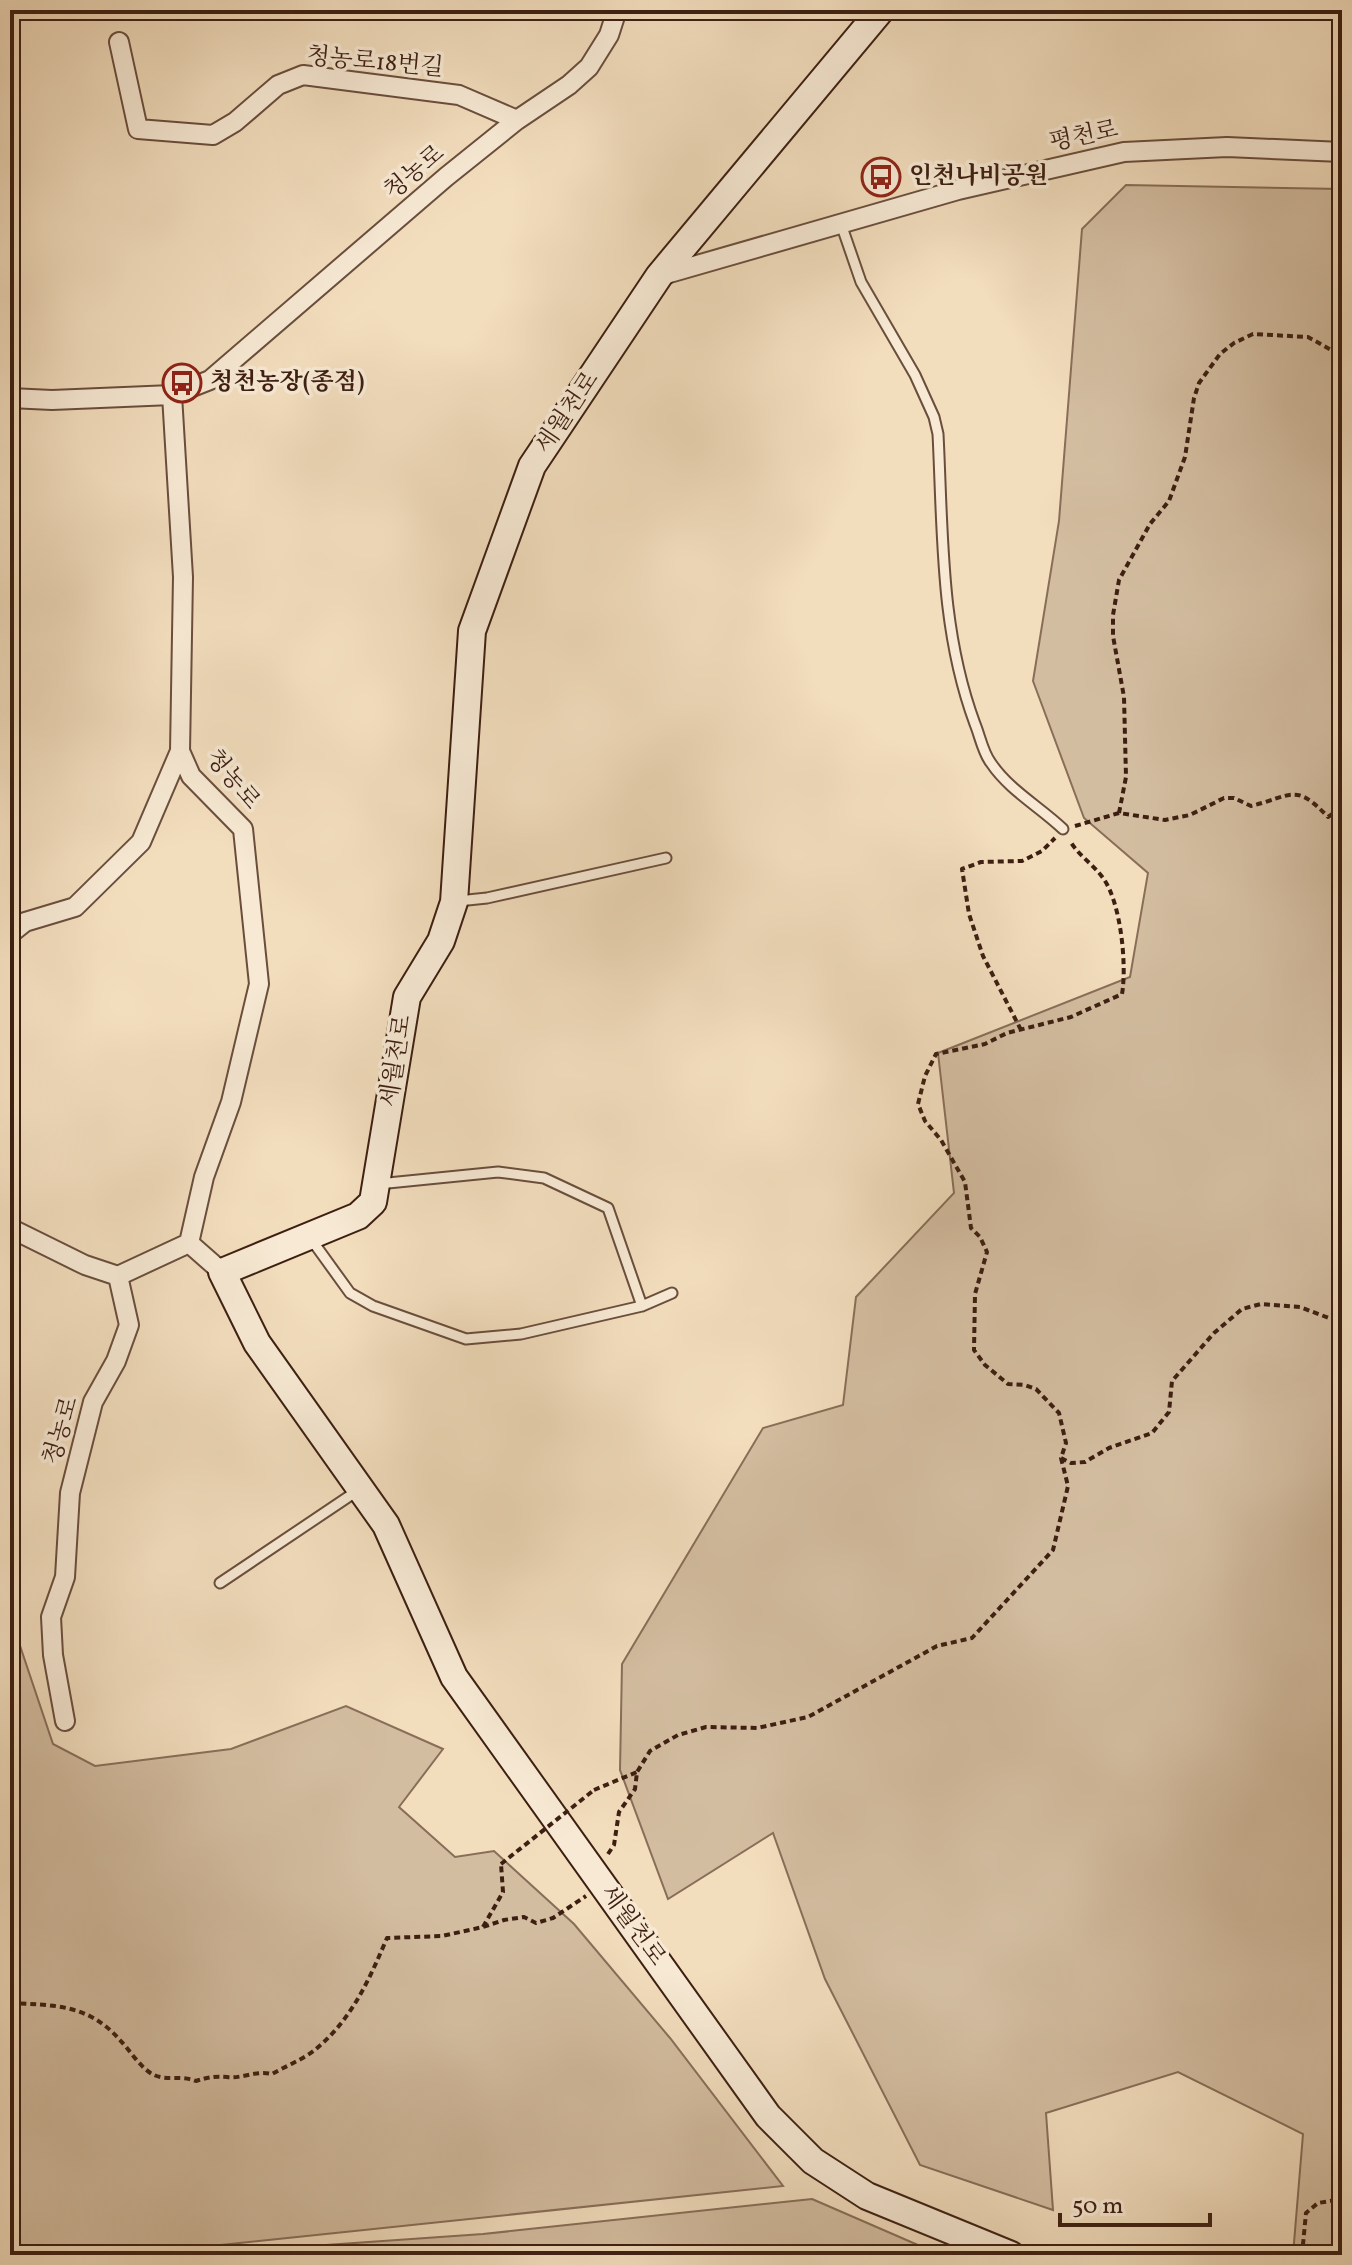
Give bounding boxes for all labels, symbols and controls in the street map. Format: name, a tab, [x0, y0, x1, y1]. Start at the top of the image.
street label: 청농로18번길	[305, 40, 445, 86]
street label: 평천로	[1046, 113, 1122, 161]
street label: 청농로	[377, 138, 453, 208]
bus stop icon: 인천나비공원	[860, 156, 902, 198]
place label: 인천나비공원	[909, 160, 1048, 194]
bus stop icon: 청천농장(종점)	[161, 362, 203, 404]
street label: 세월천로	[528, 365, 608, 461]
place label: 청천농장(종점)	[210, 366, 365, 400]
street label: 청농로	[197, 742, 267, 818]
street label: 세월천로	[373, 1013, 421, 1109]
street label: 청농로	[36, 1393, 88, 1469]
street label: 세월천로	[591, 1878, 673, 1974]
scale bar	[1060, 2177, 1210, 2227]
text: 50 m	[1072, 2190, 1124, 2224]

